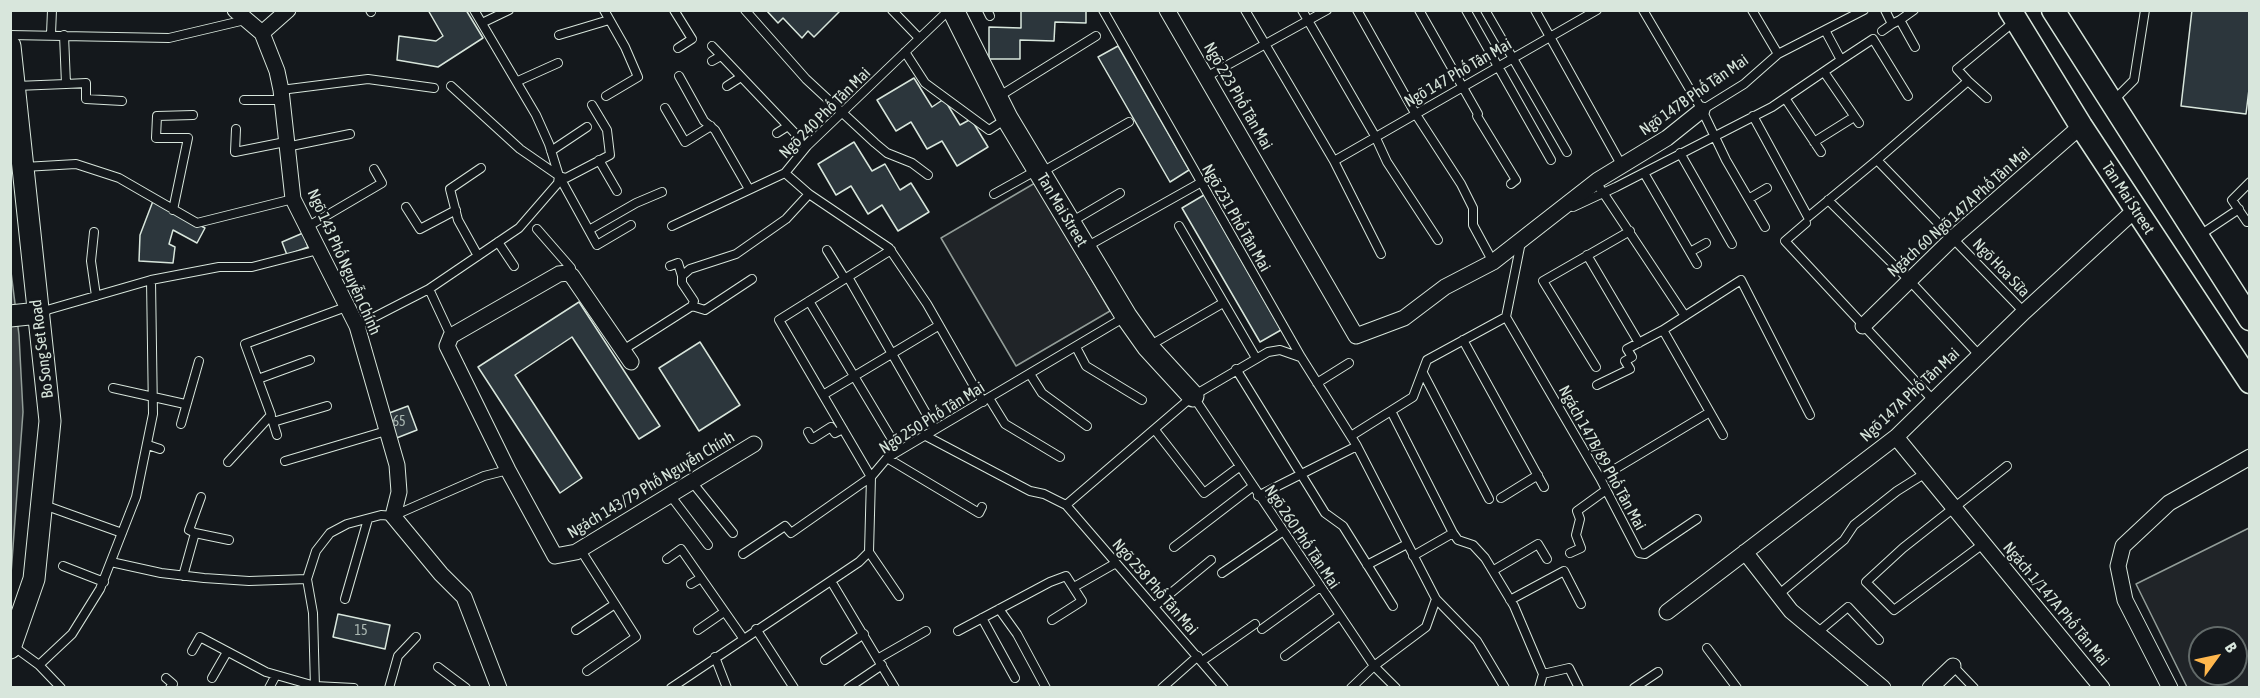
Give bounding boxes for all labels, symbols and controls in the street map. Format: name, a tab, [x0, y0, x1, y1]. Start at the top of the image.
street label: Ngõ 147 Phố Tân Mai	[1401, 34, 1515, 112]
street label: Ngõ 223 Phố Tân Mai	[1199, 39, 1277, 153]
street label: Ngõ 147B Phố Tân Mai	[1636, 50, 1752, 140]
street label: Ngõ 240 Phố Tân Mai	[775, 63, 875, 163]
street label: Ngách 60 Ngõ 147A Phố Tân Mai	[1884, 143, 2034, 281]
street label: Tan Mai Street	[2098, 158, 2158, 238]
street label: Ngõ 231 Phố Tân Mai	[1197, 161, 1275, 275]
street label: Tan Mai Street	[1033, 170, 1091, 250]
street label: Ngõ 143 Phố Nguyễn Chính	[303, 186, 385, 338]
street label: Ngõ Hoa Sữa	[1968, 235, 2034, 301]
street label: Bo Song Set Road	[26, 298, 58, 400]
street label: Ngõ 147A Phố Tân Mai	[1856, 344, 1964, 446]
street label: Ngõ 250 Phố Tân Mai	[876, 378, 988, 458]
street label: Ngách 147B/89 Phố Tân Mai	[1554, 382, 1650, 534]
house number: 65	[392, 414, 406, 430]
street label: Ngách 143/79 Phố Nguyễn Chính	[564, 427, 738, 543]
street label: Ngõ 260 Phố Tân Mai	[1260, 482, 1344, 592]
street label: Ngõ 258 Phố Tân Mai	[1108, 535, 1202, 639]
street label: Ngách 1/147A Phố Tân Mai	[1999, 538, 2113, 670]
house number: 15	[354, 623, 368, 639]
north arrow	[2188, 626, 2248, 686]
text: B	[2222, 639, 2241, 655]

